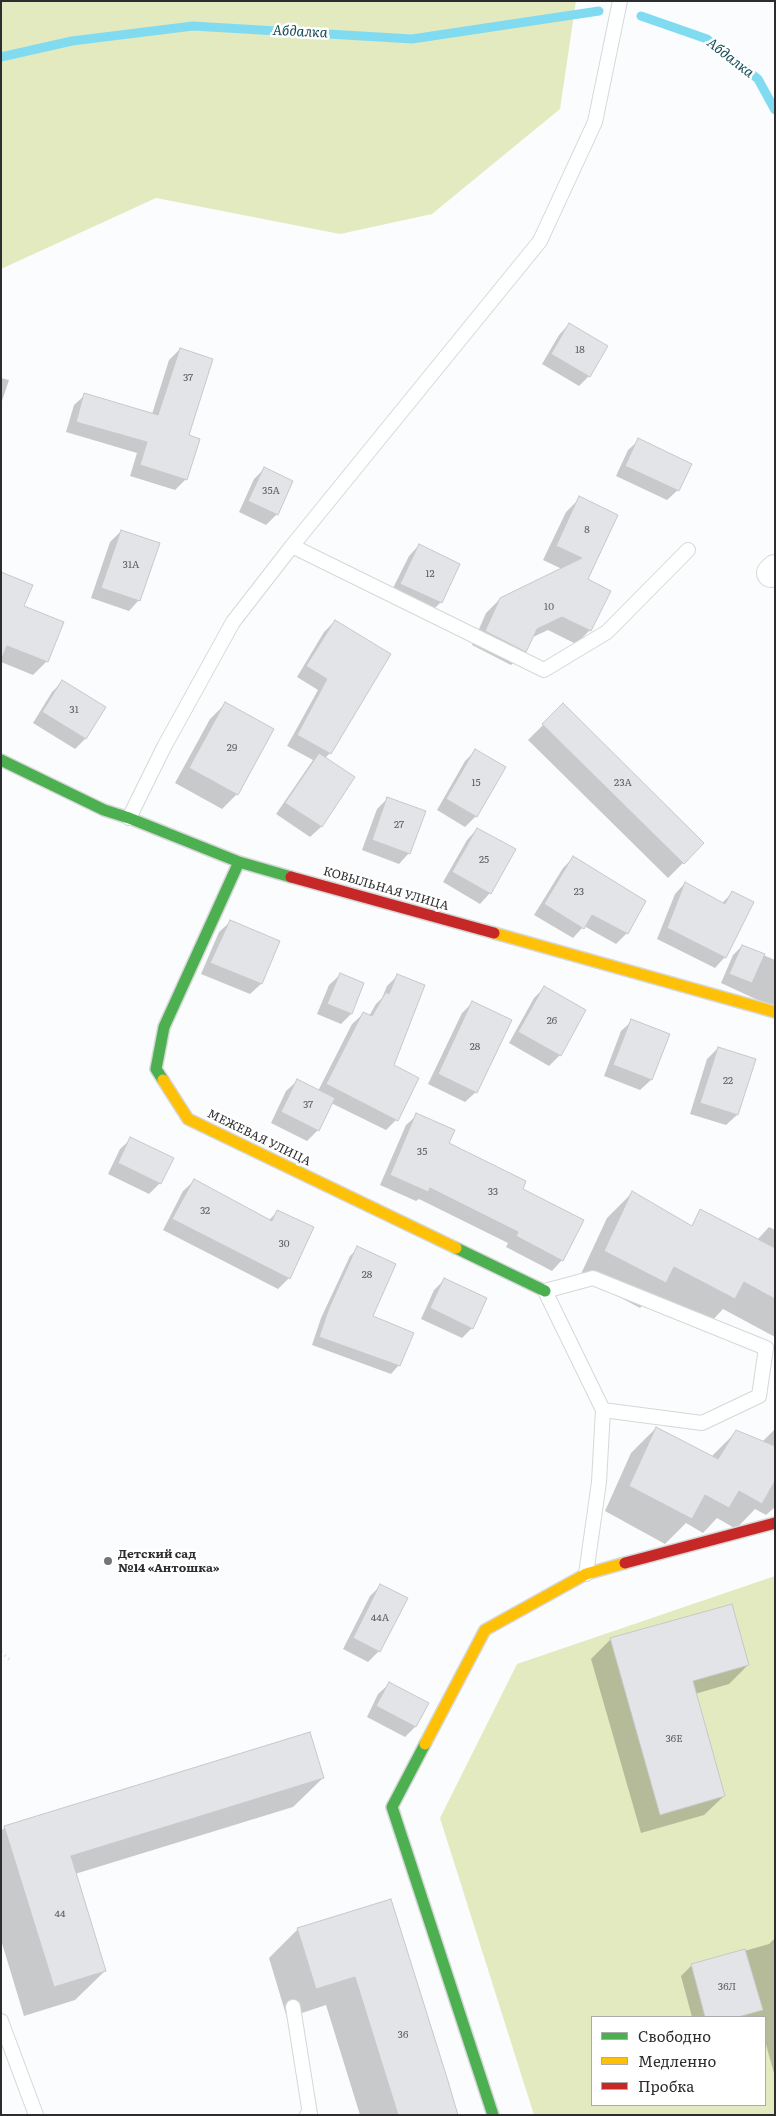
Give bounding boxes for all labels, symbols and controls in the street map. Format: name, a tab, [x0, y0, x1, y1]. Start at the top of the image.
water label: Абдалка	[272, 22, 328, 42]
water label: Абдалка	[703, 34, 757, 82]
house number: 18	[575, 344, 585, 356]
house number: 37	[183, 372, 193, 384]
house number: 35А	[262, 485, 280, 497]
house number: 8	[584, 524, 590, 536]
house number: 31А	[123, 559, 139, 571]
house number: 12	[425, 568, 435, 580]
house number: 10	[544, 601, 554, 613]
house number: 31	[69, 704, 79, 716]
house number: 29	[227, 742, 237, 754]
house number: 15	[471, 777, 481, 789]
house number: 23А	[614, 777, 632, 789]
house number: 27	[394, 819, 404, 831]
house number: 25	[479, 854, 489, 866]
street label: КОВЫЛЬНАЯ УЛИЦА	[322, 864, 450, 914]
house number: 23	[574, 886, 584, 898]
house number: 26	[547, 1015, 557, 1027]
house number: 28	[470, 1041, 480, 1053]
house number: 22	[723, 1075, 733, 1087]
house number: 37	[303, 1099, 313, 1111]
street label: МЕЖЕВАЯ УЛИЦА	[205, 1107, 313, 1169]
house number: 35	[417, 1146, 427, 1158]
house number: 33	[488, 1186, 498, 1198]
house number: 32	[200, 1205, 210, 1217]
house number: 30	[278, 1238, 290, 1250]
house number: 28	[362, 1269, 372, 1281]
place label: Детский сад №14 «Антошка»	[118, 1547, 220, 1575]
marker: Детский сад №14 «Антошка»	[102, 1555, 114, 1567]
house number: 44А	[371, 1612, 389, 1624]
house number: 36Е	[665, 1733, 683, 1745]
house number: 44	[54, 1908, 66, 1920]
house number: 36Л	[718, 1981, 736, 1993]
legend	[591, 2016, 766, 2106]
text: Свободно	[638, 2024, 711, 2047]
house number: 36	[398, 2029, 408, 2041]
text: Медленно	[638, 2049, 716, 2072]
text: Пробка	[638, 2074, 694, 2097]

